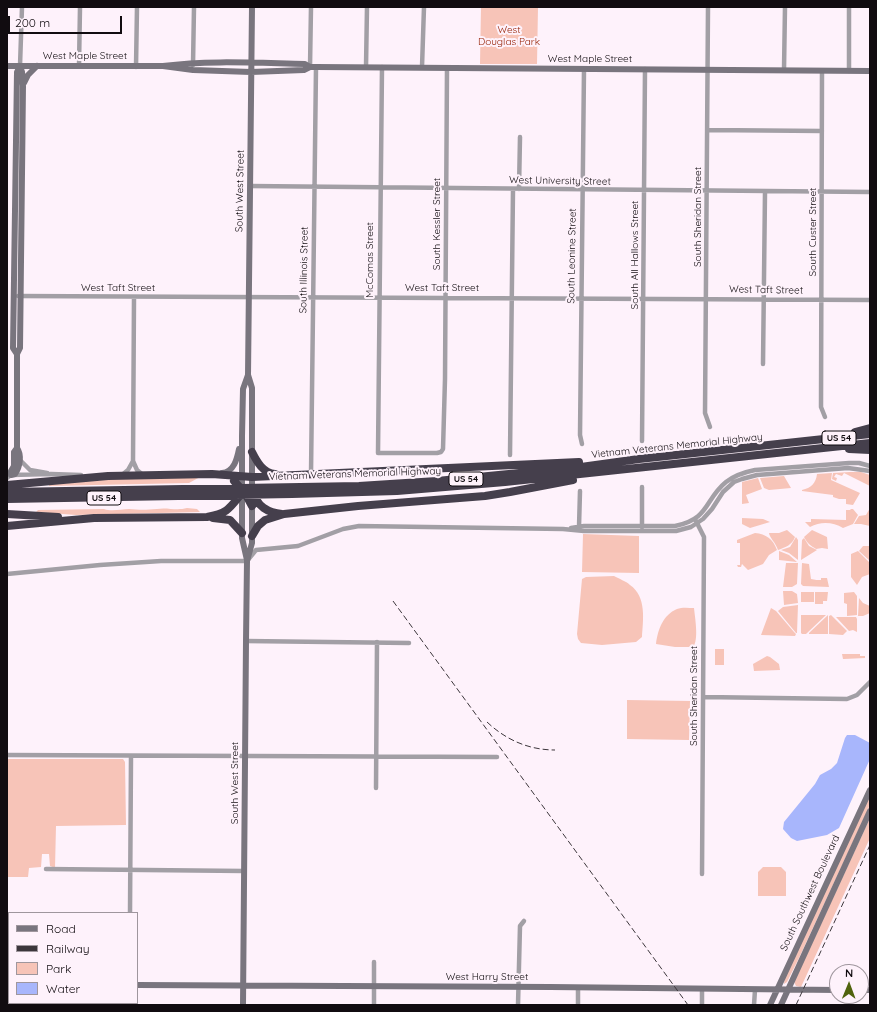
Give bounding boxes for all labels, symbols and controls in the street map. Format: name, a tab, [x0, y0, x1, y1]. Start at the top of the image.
scale bar	[10, 8, 124, 34]
text: 200 m	[15, 15, 50, 30]
park label: West Douglas Park	[478, 24, 540, 48]
street label: West Maple Street	[43, 50, 127, 62]
street label: West Maple Street	[548, 53, 632, 65]
street label: South West Street	[233, 150, 247, 232]
street label: South Sheridan Street	[692, 167, 704, 267]
street label: West University Street	[509, 174, 611, 188]
street label: South Kessler Street	[431, 178, 443, 270]
street label: South Custer Street	[807, 188, 819, 276]
street label: South All Hallows Street	[629, 201, 641, 309]
street label: South Leonine Street	[565, 208, 579, 304]
street label: McComas Street	[364, 222, 376, 298]
street label: South Illinois Street	[297, 226, 311, 314]
street label: West Taft Street	[81, 282, 155, 294]
street label: West Taft Street	[405, 282, 479, 294]
street label: West Taft Street	[729, 283, 803, 297]
street label: Vietnam Veterans Memorial Highway	[591, 431, 763, 461]
road number: US 54	[822, 431, 856, 445]
street label: Vietnam Veterans Memorial Highway	[269, 465, 441, 483]
road number: US 54	[449, 472, 483, 486]
road number: US 54	[87, 491, 121, 505]
street label: South Sheridan Street	[688, 646, 700, 746]
street label: South West Street	[229, 742, 241, 824]
street label: South Southwest Boulevard	[778, 833, 842, 953]
legend	[8, 912, 138, 1004]
text: Road	[46, 921, 76, 936]
text: Railway	[46, 941, 90, 956]
text: Park	[46, 961, 71, 976]
north arrow	[829, 964, 869, 1004]
text: N	[845, 966, 853, 980]
street label: West Harry Street	[446, 971, 528, 983]
text: Water	[46, 981, 80, 996]

